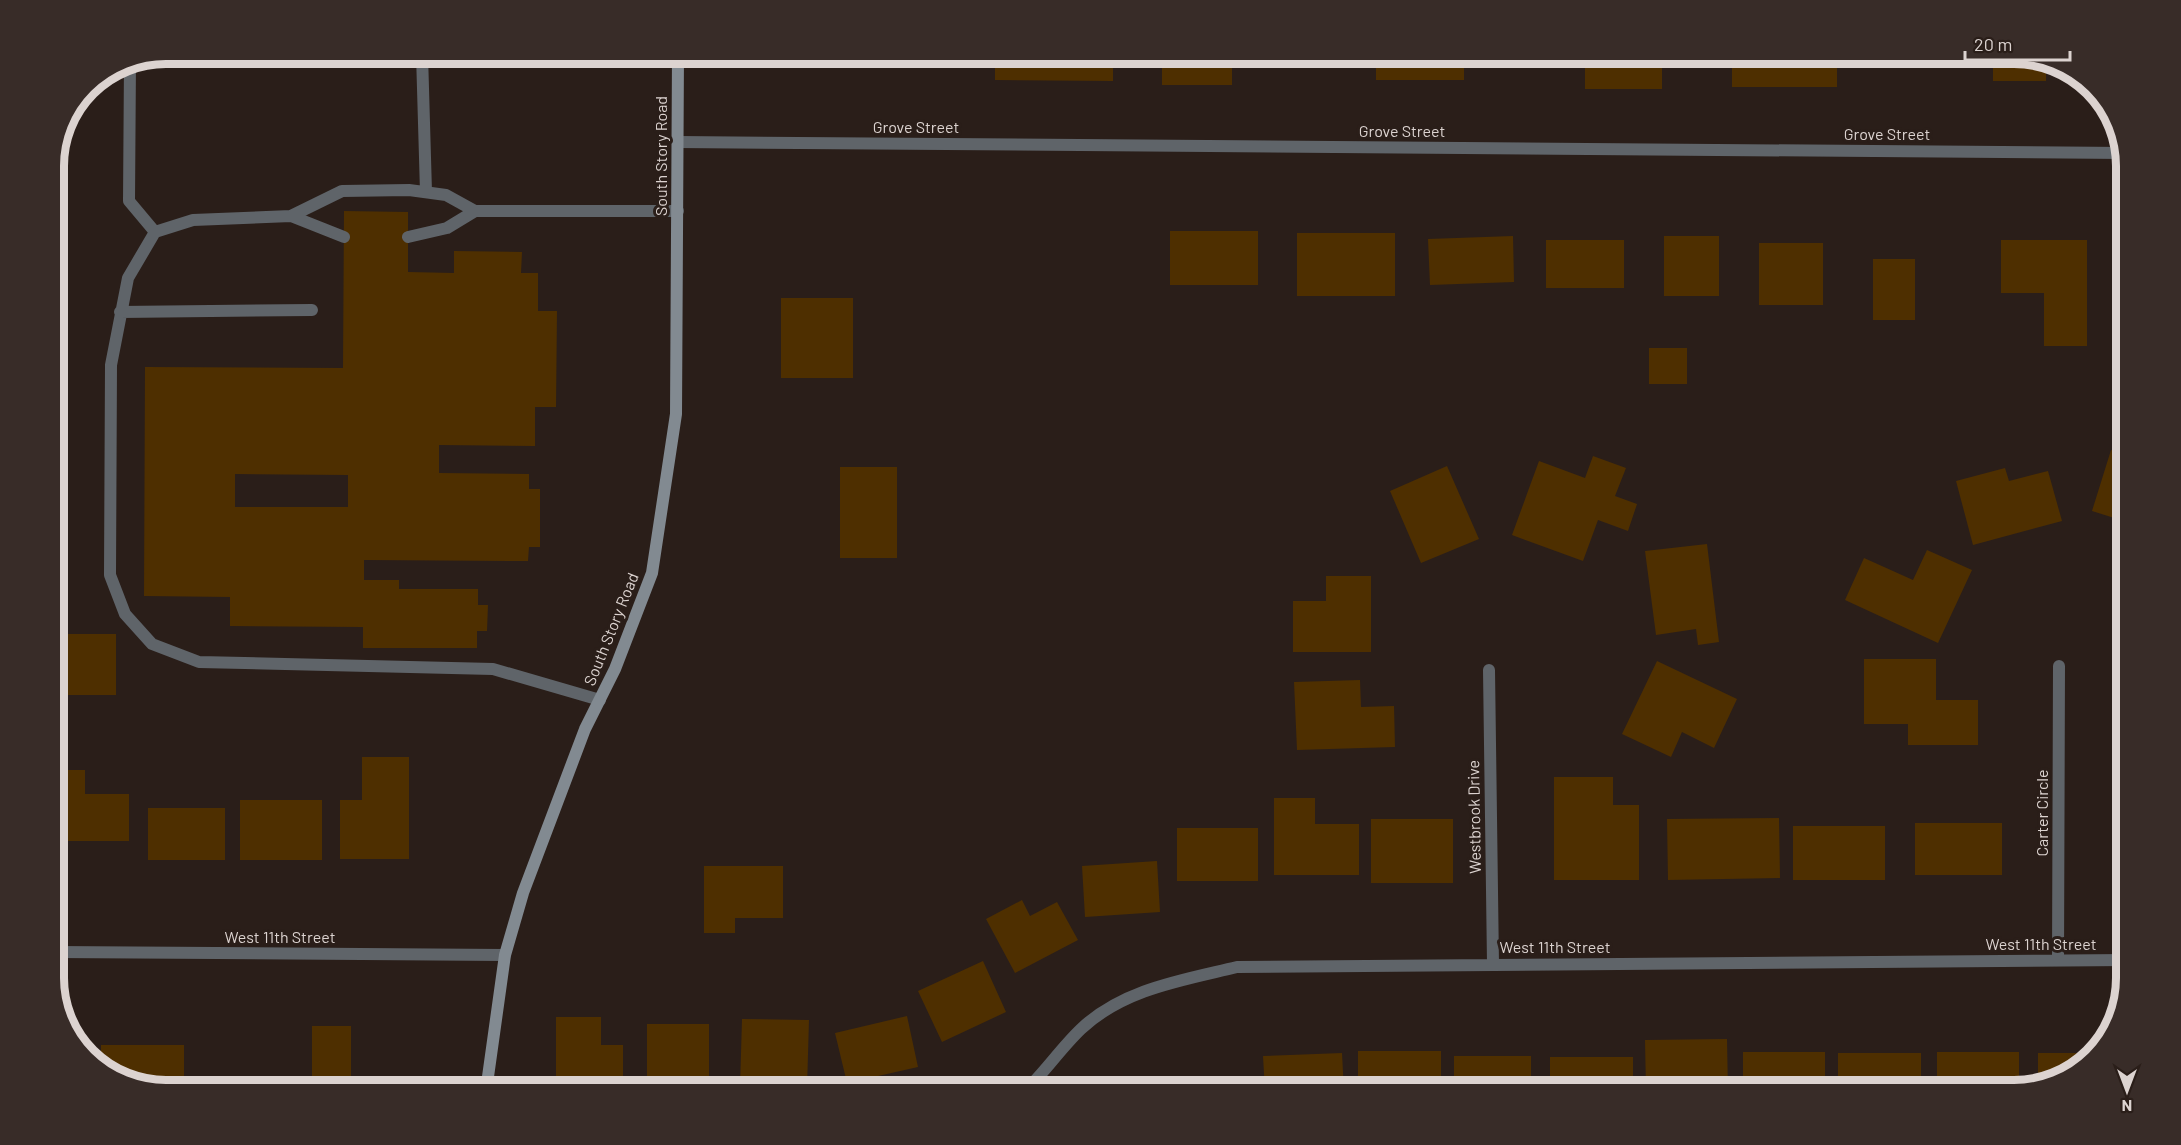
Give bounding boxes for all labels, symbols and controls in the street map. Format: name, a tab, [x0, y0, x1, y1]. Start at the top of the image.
scale bar	[1965, 24, 2070, 62]
text: 20 m	[1974, 33, 2012, 55]
street label: South Story Road	[651, 96, 670, 216]
street label: Grove Street	[873, 117, 959, 136]
street label: Grove Street	[1359, 121, 1445, 140]
street label: Grove Street	[1844, 124, 1930, 143]
street label: South Story Road	[579, 570, 642, 688]
street label: Westbrook Drive	[1463, 760, 1484, 874]
street label: Carter Circle	[2032, 769, 2051, 857]
street label: West 11th Street	[225, 927, 335, 946]
street label: West 11th Street	[1986, 934, 2096, 953]
street label: West 11th Street	[1500, 937, 1610, 956]
north arrow	[2097, 1061, 2157, 1121]
text: N	[2122, 1097, 2132, 1116]

